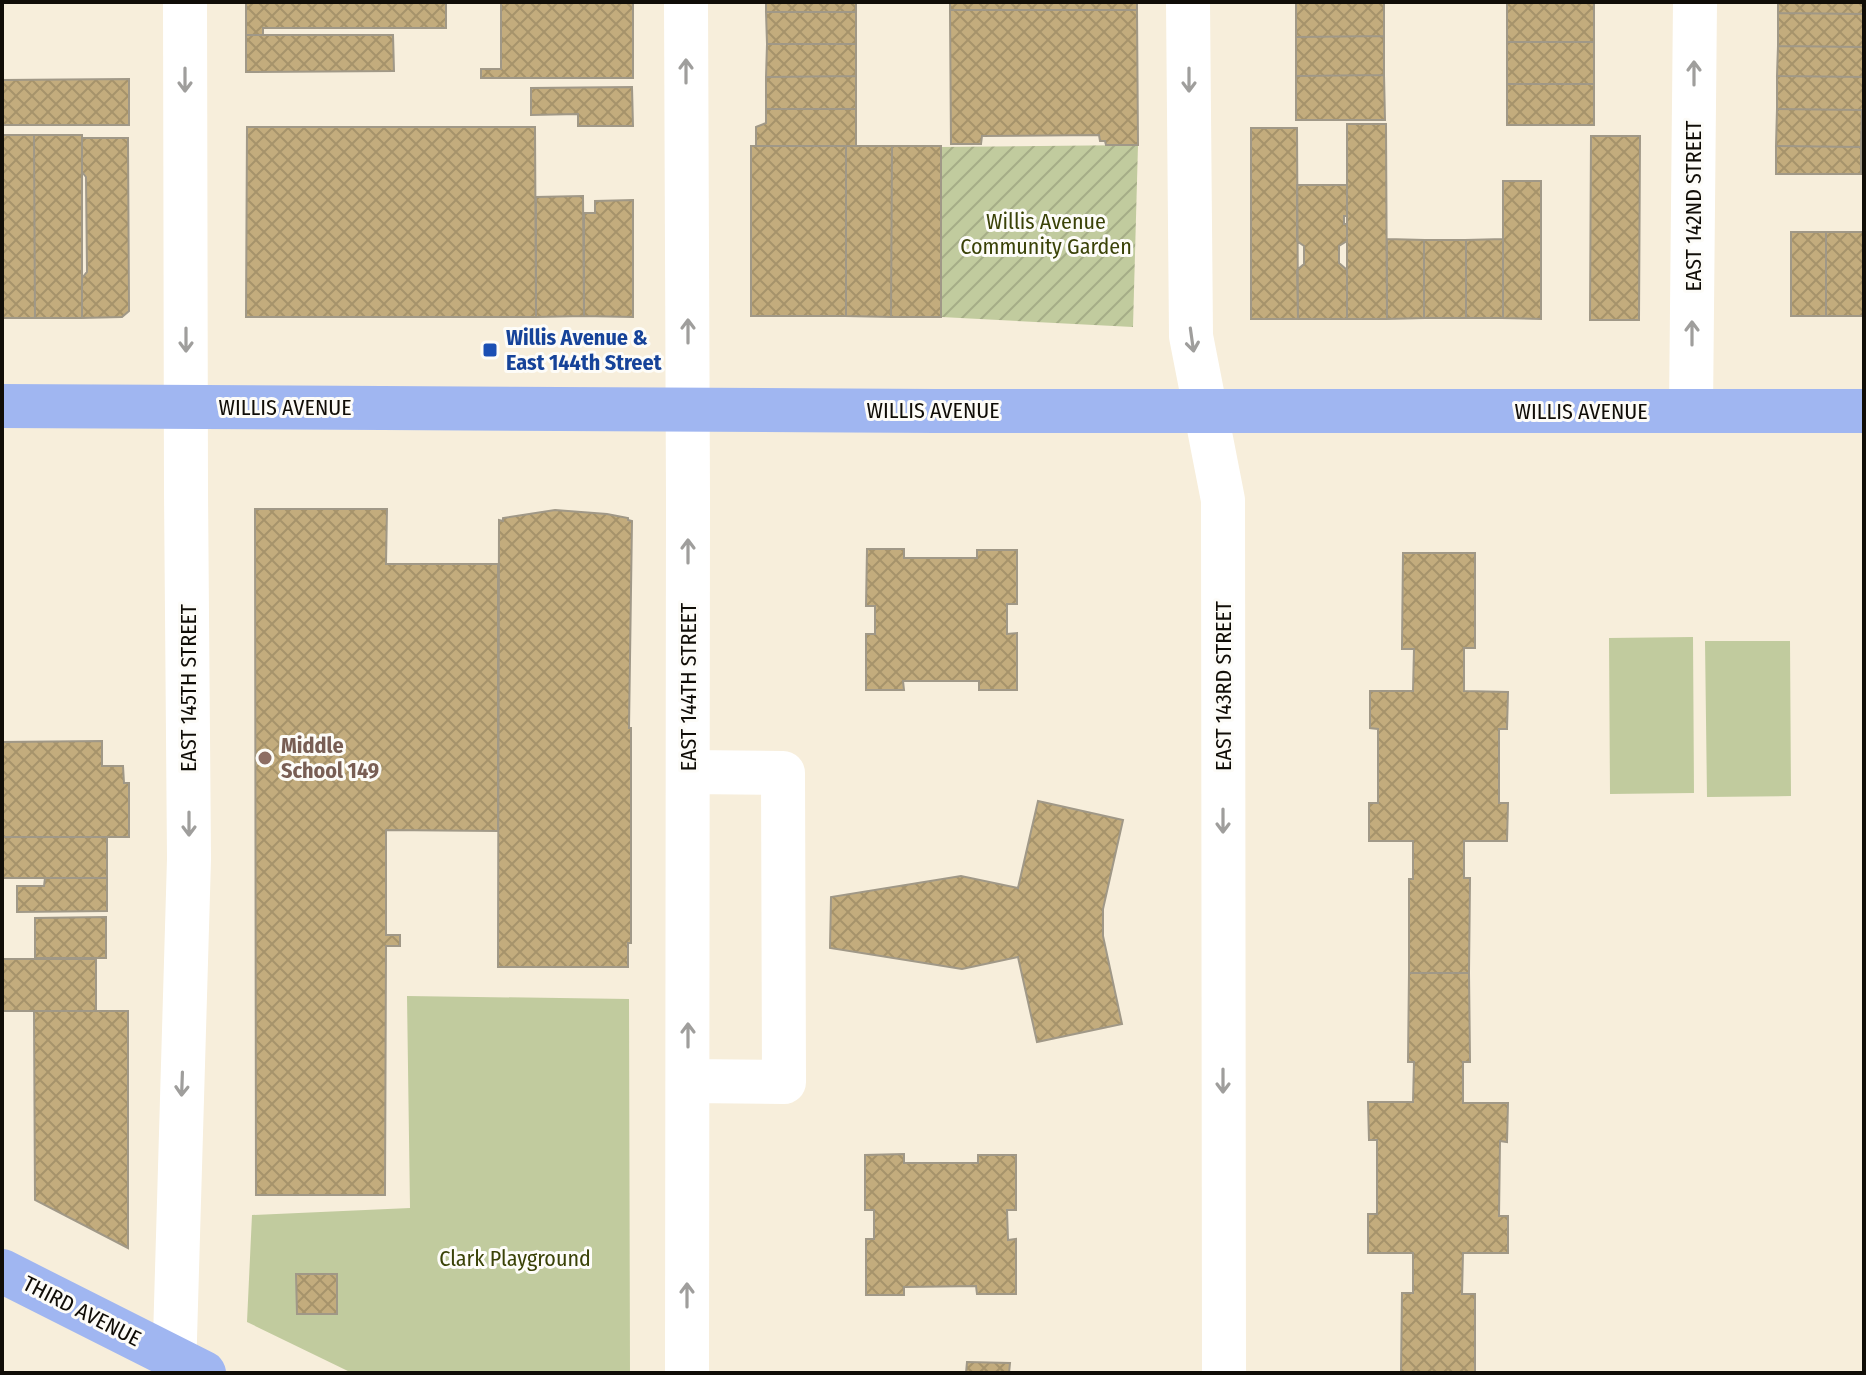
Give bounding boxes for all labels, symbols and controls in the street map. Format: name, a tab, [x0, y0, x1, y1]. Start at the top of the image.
one-way arrow	[678, 58, 694, 85]
one-way arrow	[1686, 60, 1702, 87]
one-way arrow	[178, 66, 193, 93]
one-way arrow	[1181, 66, 1197, 93]
street label: EAST 142ND STREET	[1680, 120, 1707, 292]
park label: Willis Avenue Community Garden	[960, 208, 1132, 260]
one-way arrow	[680, 318, 695, 345]
one-way arrow	[1684, 320, 1700, 347]
place label: Willis Avenue & East 144th Street	[506, 324, 662, 376]
one-way arrow	[178, 326, 194, 353]
one-way arrow	[1185, 327, 1200, 352]
marker: Willis Avenue & East 144th Street	[481, 341, 499, 359]
street label: WILLIS AVENUE	[219, 394, 351, 421]
street label: WILLIS AVENUE	[867, 397, 999, 424]
street label: WILLIS AVENUE	[1515, 398, 1647, 425]
one-way arrow	[680, 538, 696, 565]
street label: EAST 143RD STREET	[1210, 600, 1237, 771]
street label: EAST 144TH STREET	[675, 602, 702, 771]
street label: EAST 145TH STREET	[175, 603, 202, 772]
place label: Middle School 149	[281, 732, 379, 784]
marker: Middle School 149	[256, 749, 274, 767]
one-way arrow	[1215, 807, 1231, 834]
one-way arrow	[181, 810, 197, 837]
one-way arrow	[680, 1022, 696, 1049]
one-way arrow	[1215, 1067, 1231, 1094]
one-way arrow	[175, 1070, 190, 1097]
park label: Clark Playground	[439, 1245, 591, 1272]
street label: THIRD AVENUE	[19, 1270, 145, 1352]
one-way arrow	[680, 1282, 695, 1309]

